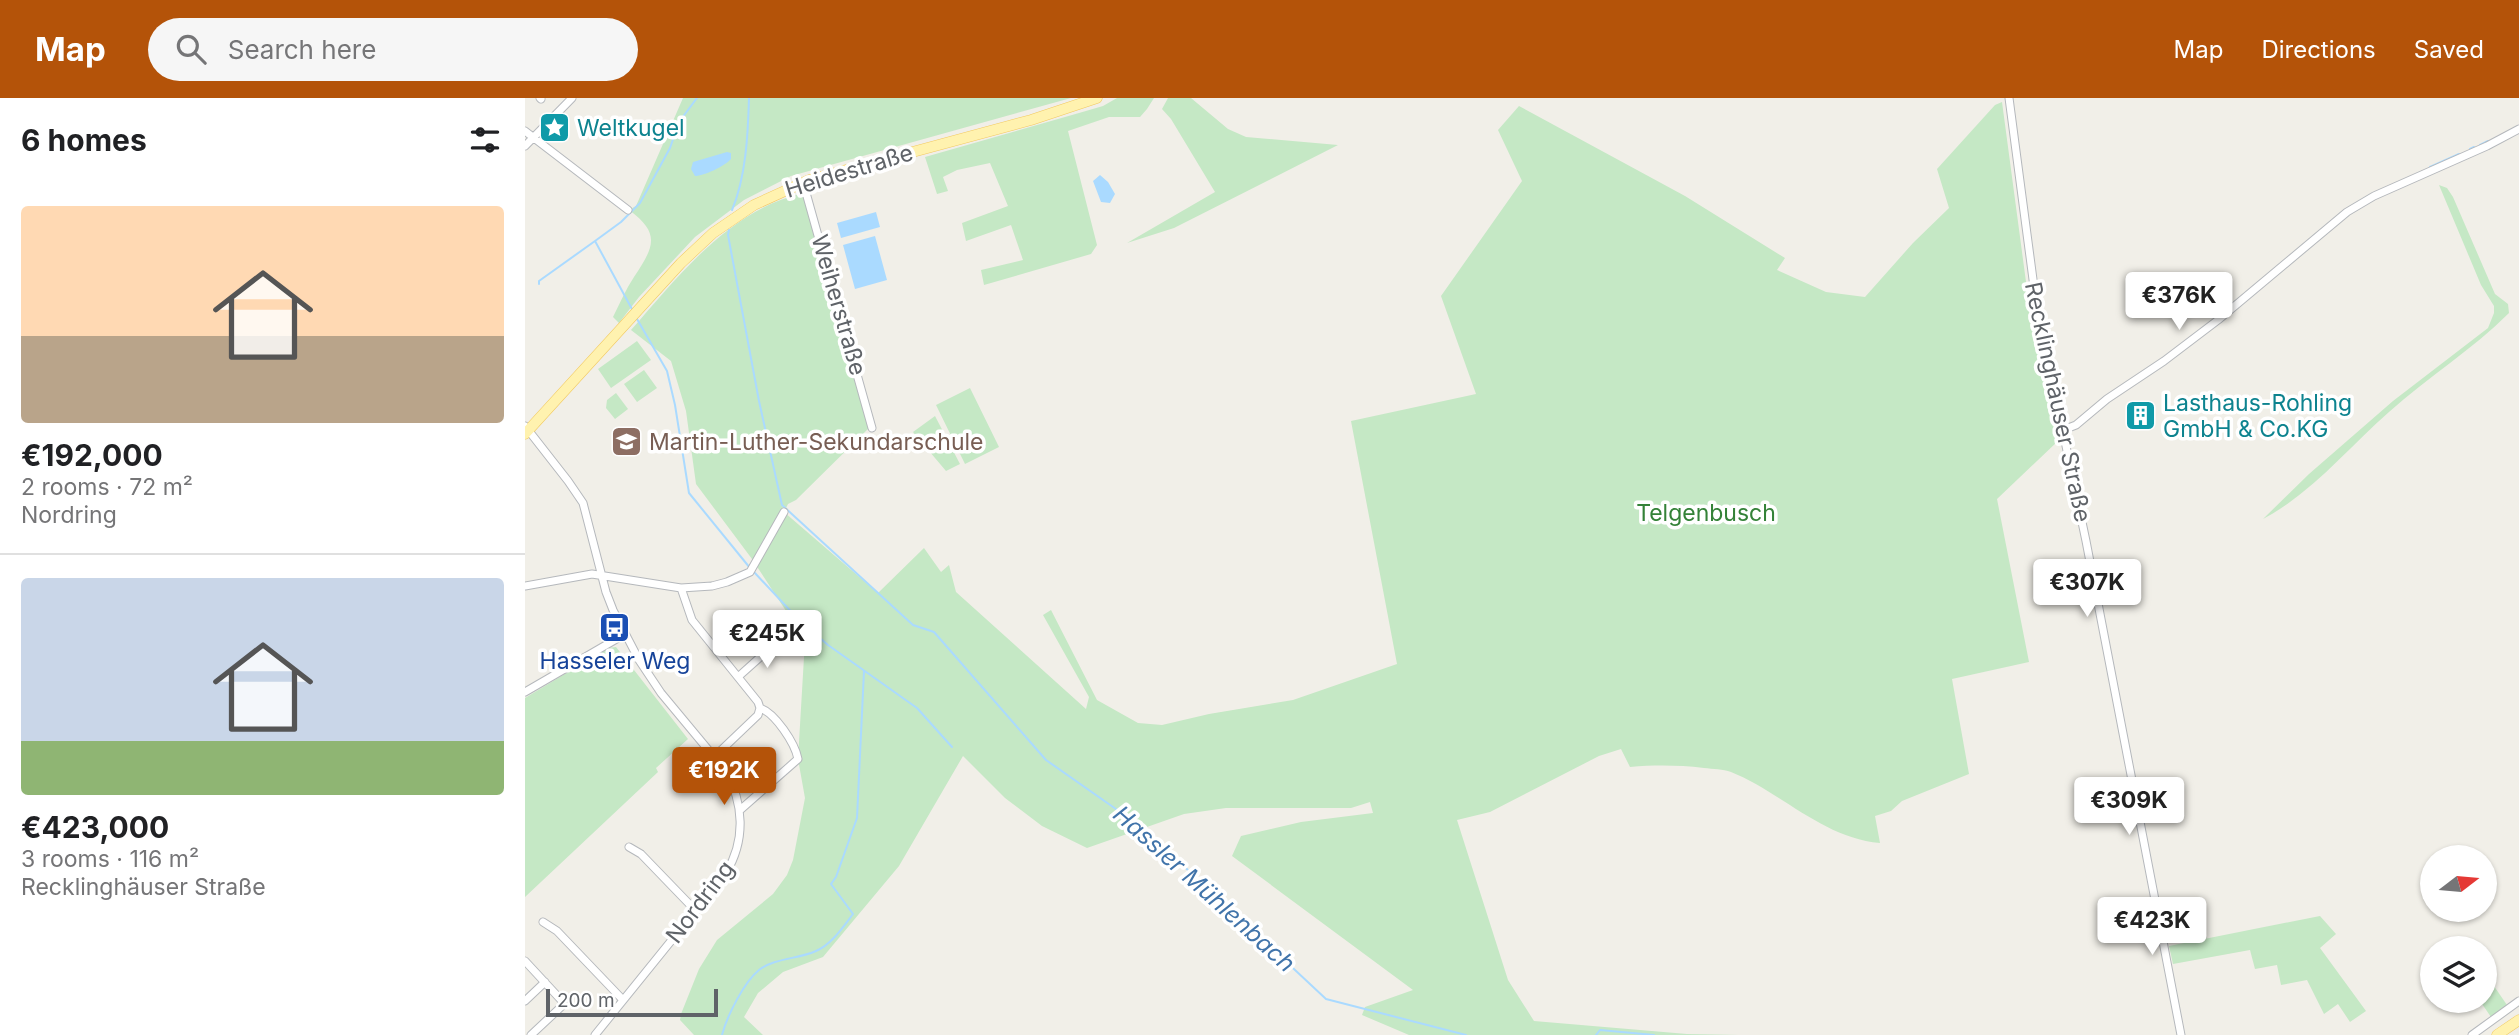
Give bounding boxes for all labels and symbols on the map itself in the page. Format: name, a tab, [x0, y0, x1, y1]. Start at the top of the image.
place icon: Weltkugel	[537, 111, 571, 145]
place label: Weltkugel	[577, 114, 685, 142]
street label: Heidestraße	[782, 138, 916, 204]
street label: Weiherstraße	[806, 231, 872, 379]
pin: €376K	[2130, 272, 2228, 332]
street label: Recklinghäuser Straße	[2019, 279, 2097, 525]
place label: Lasthaus-Rohling GmbH & Co.KG	[2163, 389, 2352, 443]
building icon: Lasthaus-Rohling GmbH & Co.KG	[2123, 399, 2157, 433]
school or university icon: Martin-Luther-Sekundarschule	[609, 425, 643, 459]
place label: Martin-Luther-Sekundarschule	[649, 428, 984, 456]
park label: Telgenbusch	[1636, 499, 1776, 527]
pin: €307K	[2038, 560, 2136, 619]
bus stop icon: Hasseler Weg	[598, 610, 632, 644]
pin: €245K	[718, 610, 816, 670]
place label: Hasseler Weg	[540, 647, 690, 675]
pin: €192K	[675, 748, 773, 807]
pin: €309K	[2080, 778, 2178, 837]
water label: Hassler Mühlenbach	[1107, 799, 1301, 978]
north arrow	[2420, 845, 2497, 922]
street label: Nordring	[660, 855, 740, 949]
pin: €423K	[2103, 898, 2201, 957]
scale bar	[546, 986, 717, 1018]

